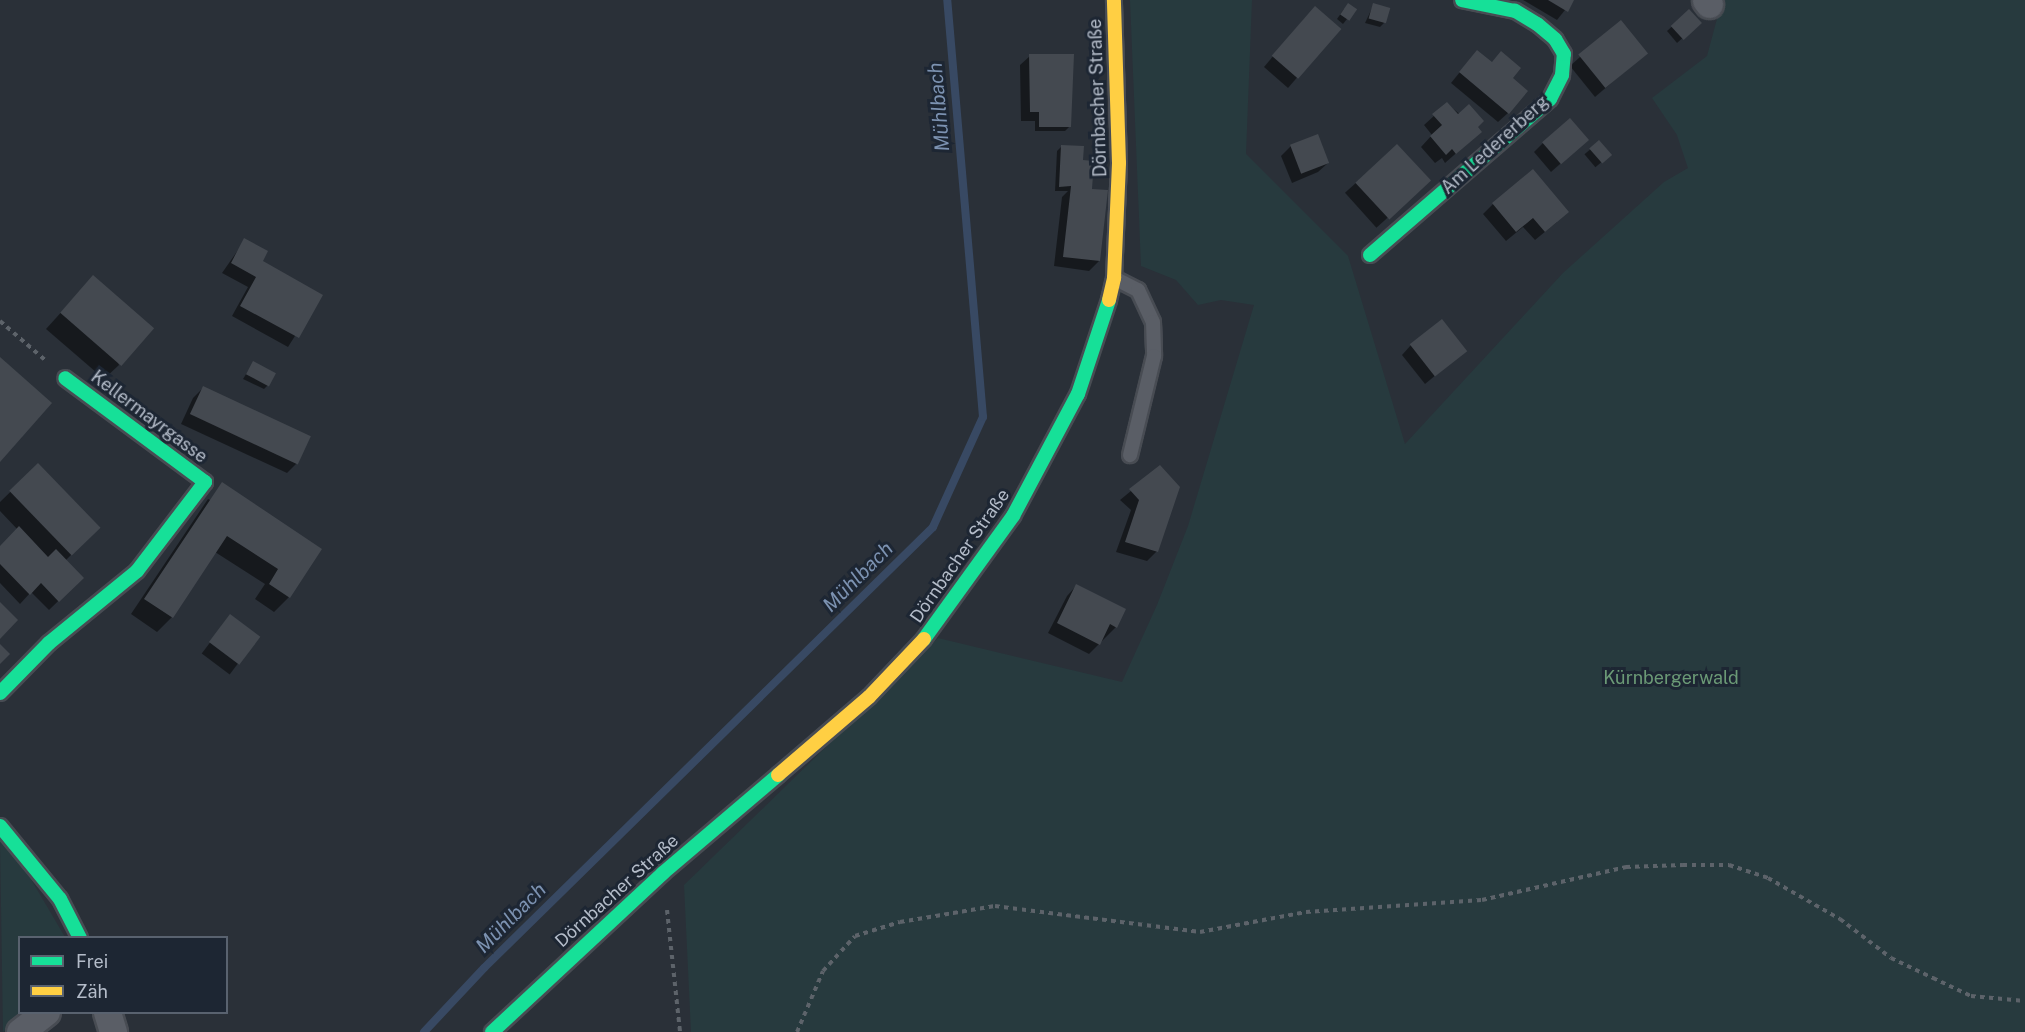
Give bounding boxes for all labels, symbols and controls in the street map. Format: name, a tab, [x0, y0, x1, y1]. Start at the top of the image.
street label: Dörnbacher Straße	[1084, 18, 1112, 178]
water label: Mühlbach	[923, 61, 955, 153]
street label: Am Ledererberg	[1437, 91, 1553, 199]
street label: Kellermayrgasse	[87, 366, 211, 468]
street label: Dörnbacher Straße	[906, 485, 1014, 627]
water label: Mühlbach	[818, 537, 898, 617]
park label: Kürnbergerwald	[1603, 667, 1739, 689]
street label: Dörnbacher Straße	[551, 830, 683, 952]
water label: Mühlbach	[471, 878, 551, 958]
legend	[18, 936, 228, 1014]
text: Frei	[76, 951, 108, 972]
text: Zäh	[76, 981, 108, 1002]

